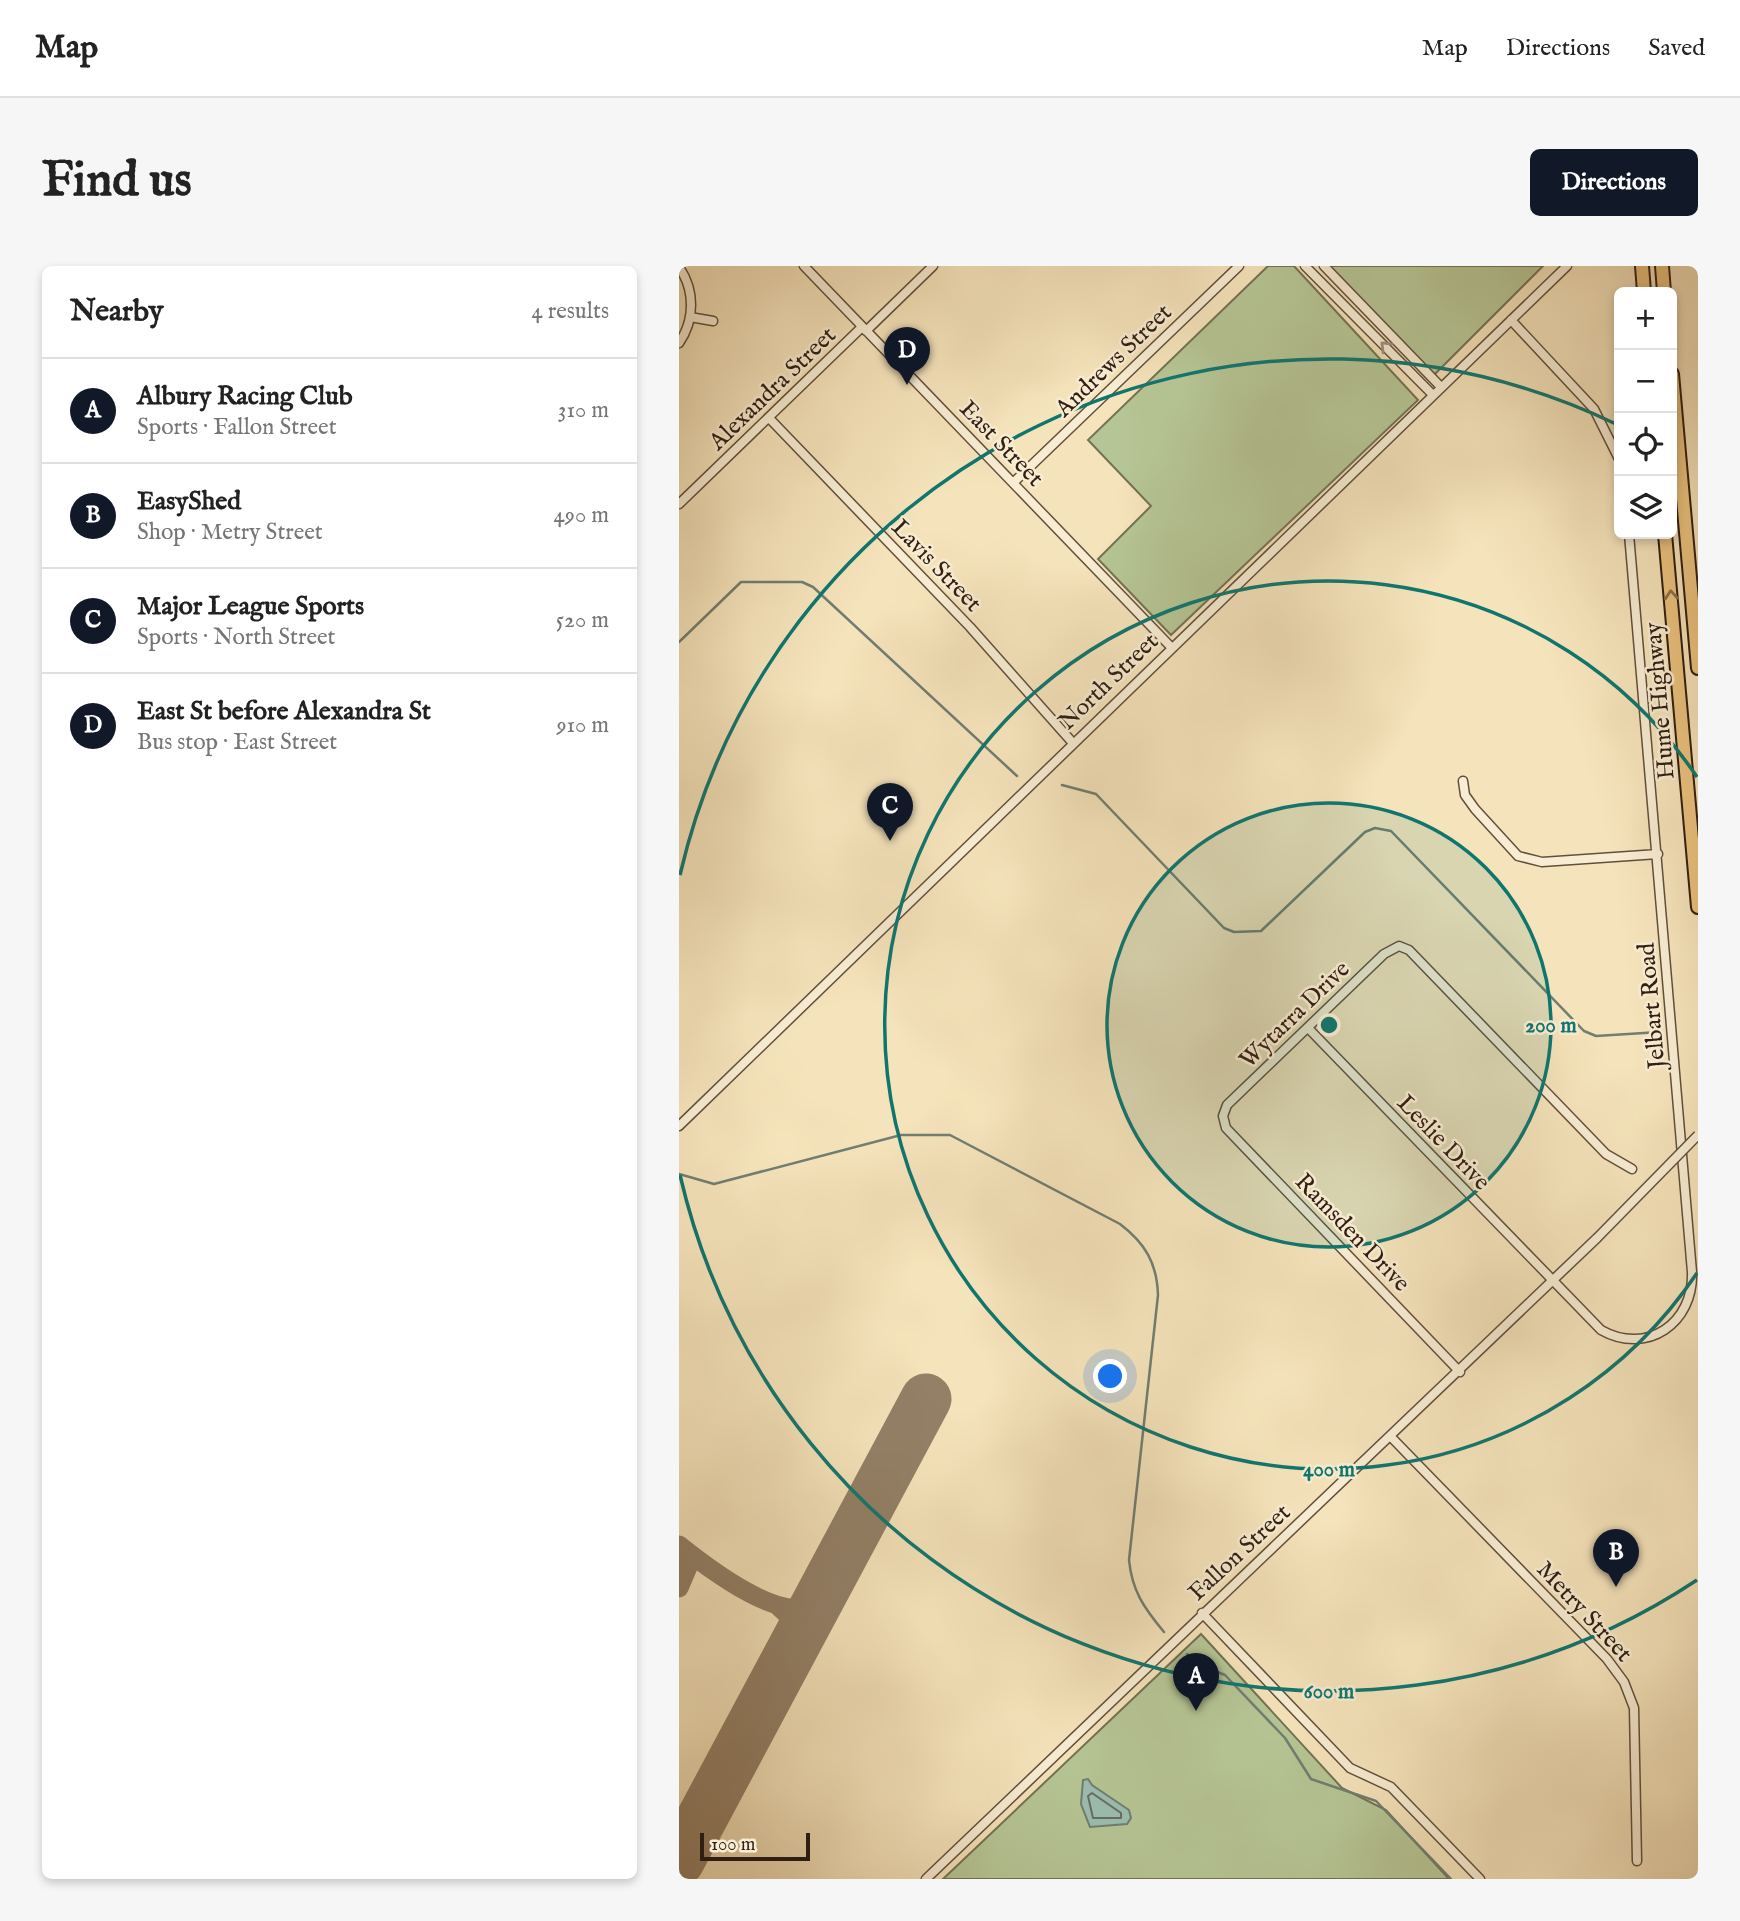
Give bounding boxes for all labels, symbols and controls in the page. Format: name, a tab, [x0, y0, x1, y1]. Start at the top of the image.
text: Map	[35, 27, 98, 69]
text: Map	[1422, 33, 1468, 64]
text: Directions	[1506, 33, 1610, 64]
text: Saved	[1648, 33, 1705, 64]
button: Directions	[1530, 149, 1698, 216]
text: Find us	[42, 151, 192, 213]
map controls	[1614, 287, 1677, 539]
button: +	[1614, 287, 1677, 350]
text: Nearby	[70, 293, 163, 331]
text: 4 results	[531, 297, 609, 326]
street label: Andrews Street	[1048, 298, 1179, 425]
street label: Alexandra Street	[702, 320, 843, 458]
pin: D	[884, 327, 930, 385]
one-way arrow	[1380, 342, 1393, 355]
button: −	[1614, 350, 1677, 413]
text: Albury Racing Club	[137, 380, 353, 413]
street label: East Street	[952, 394, 1050, 494]
text: A	[85, 396, 101, 425]
text: 310 m	[558, 396, 609, 425]
text: Sports · Fallon Street	[137, 413, 337, 442]
button: locate	[1614, 413, 1677, 476]
button: layers	[1614, 476, 1677, 539]
text: EasyShed	[137, 485, 241, 518]
text: B	[85, 501, 101, 530]
text: 490 m	[554, 501, 609, 530]
street label: Lavis Street	[884, 513, 988, 619]
text: Shop · Metry Street	[137, 518, 323, 547]
one-way arrow	[1664, 589, 1679, 600]
text: Major League Sports	[137, 590, 364, 623]
text: C	[85, 606, 101, 635]
text: 520 m	[556, 606, 609, 635]
street label: Hume Highway	[1638, 621, 1683, 781]
text: Sports · North Street	[137, 623, 335, 652]
street label: North Street	[1052, 627, 1166, 738]
text: East St before Alexandra St	[137, 695, 431, 728]
text: D	[84, 711, 102, 740]
text: 910 m	[556, 711, 609, 740]
text: Bus stop · East Street	[137, 728, 337, 757]
pin: C	[867, 783, 913, 841]
street label: Jelbart Road	[1632, 941, 1674, 1073]
street label: Wytarra Drive	[1233, 955, 1357, 1076]
centre of rings	[1317, 1013, 1341, 1037]
text: 200 m	[1525, 1013, 1577, 1040]
street label: Leslie Drive	[1389, 1088, 1496, 1198]
street label: Ramsden Drive	[1288, 1167, 1416, 1299]
your location	[1093, 1359, 1127, 1393]
text: 400 m	[1303, 1457, 1356, 1484]
street label: Fallon Street	[1182, 1498, 1298, 1608]
pin: B	[1593, 1529, 1639, 1587]
street label: Metry Street	[1529, 1555, 1639, 1669]
pin: A	[1173, 1653, 1219, 1711]
text: 600 m	[1304, 1679, 1355, 1706]
scale bar	[700, 1830, 810, 1862]
text: 100 m	[711, 1833, 755, 1857]

